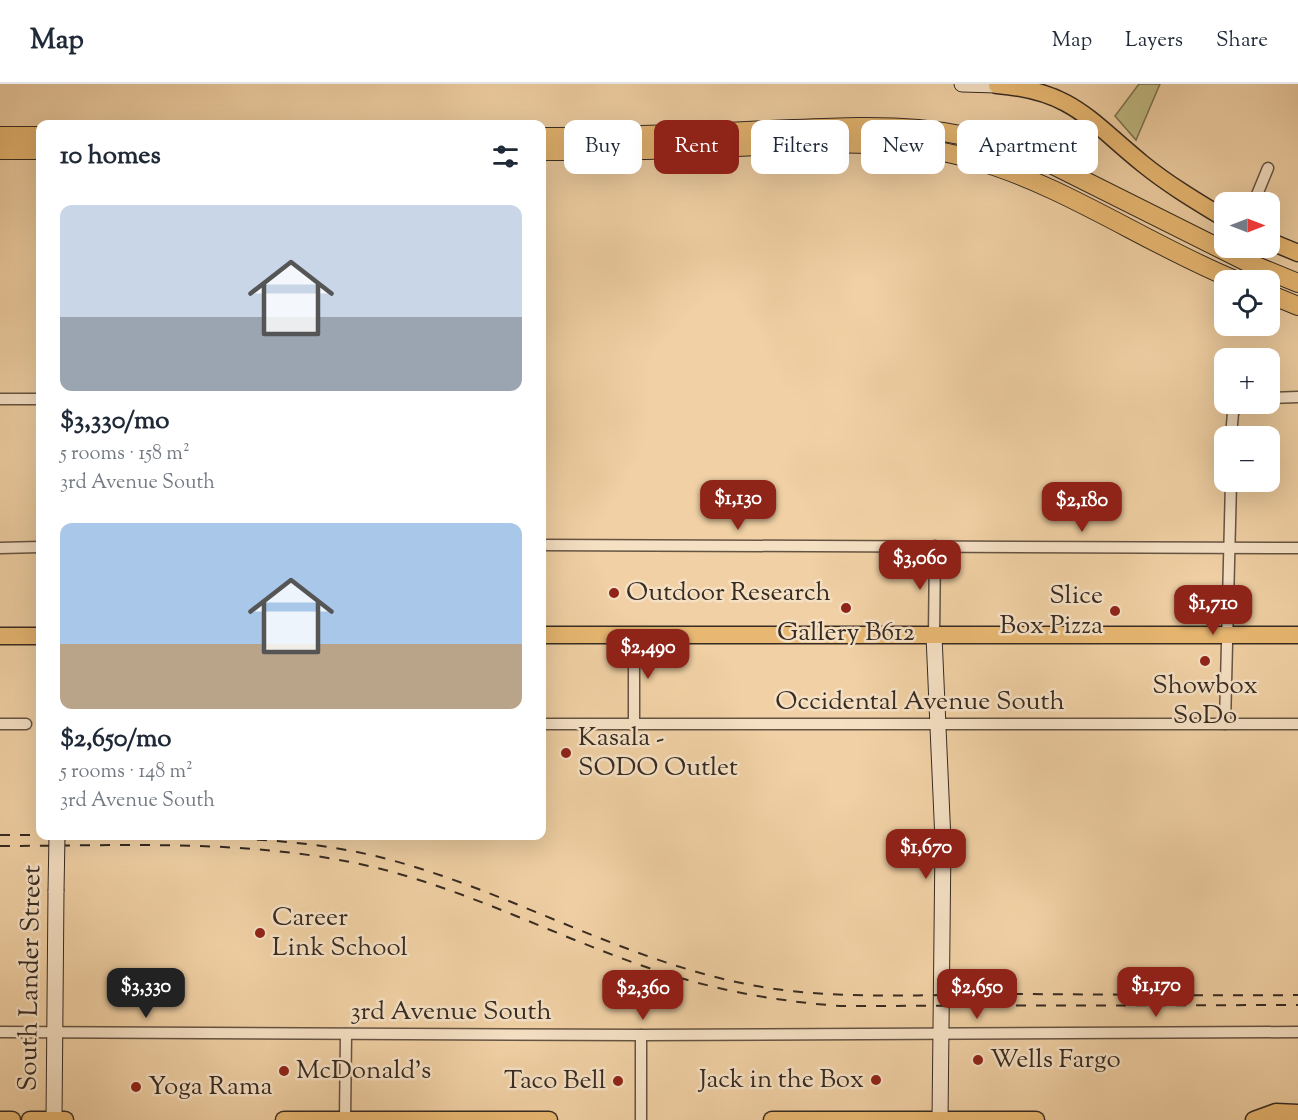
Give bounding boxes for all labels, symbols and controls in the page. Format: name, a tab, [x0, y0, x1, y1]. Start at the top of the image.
text: Map	[30, 21, 84, 61]
text: Map	[1052, 26, 1092, 56]
text: Layers	[1125, 26, 1183, 56]
text: Share	[1216, 26, 1268, 56]
chip: Buy	[564, 120, 642, 174]
chip: Rent	[654, 120, 739, 174]
chip: Filters	[751, 120, 849, 174]
chip: New	[861, 120, 945, 174]
chip: Apartment	[957, 120, 1098, 174]
text: 10 homes	[60, 138, 161, 175]
icon: filters	[489, 140, 522, 173]
north arrow	[1214, 192, 1280, 258]
map controls	[1214, 192, 1280, 492]
icon: home	[237, 244, 345, 352]
button: locate	[1214, 270, 1280, 336]
button: +	[1214, 348, 1280, 414]
text: $3,330/mo	[60, 403, 169, 440]
button: −	[1214, 426, 1280, 492]
text: 5 rooms · 158 m²	[60, 440, 190, 469]
text: 3rd Avenue South	[60, 469, 215, 498]
pin: $1,130	[689, 480, 787, 531]
pin: $2,180	[1033, 482, 1131, 533]
text: $1,130	[714, 485, 762, 514]
text: $2,180	[1056, 487, 1108, 516]
pin: $3,060	[871, 540, 969, 591]
text: $3,060	[893, 545, 947, 574]
icon: home	[237, 562, 345, 670]
place label: Outdoor Research	[626, 575, 831, 612]
place label: Slice Box Pizza	[1000, 578, 1103, 645]
pin: $1,710	[1164, 585, 1262, 636]
marker: Outdoor Research	[607, 586, 621, 600]
text: $1,710	[1188, 590, 1238, 619]
marker: Gallery B612	[839, 601, 853, 615]
marker: Slice Box Pizza	[1108, 604, 1122, 618]
place label: Gallery B612	[777, 615, 915, 652]
pin: $2,490	[599, 629, 697, 680]
text: $2,490	[620, 634, 676, 663]
marker: Showbox SoDo	[1198, 654, 1212, 668]
place label: Showbox SoDo	[1152, 668, 1258, 735]
street label: Occidental Avenue South	[775, 684, 1065, 721]
place label: Kasala - SODO Outlet	[578, 720, 738, 787]
text: $2,650/mo	[60, 721, 172, 758]
marker: Kasala - SODO Outlet	[559, 746, 573, 760]
text: 5 rooms · 148 m²	[60, 758, 193, 787]
text: 3rd Avenue South	[60, 787, 215, 816]
pin: $1,670	[877, 829, 975, 880]
text: $1,670	[900, 834, 952, 863]
street label: South Lander Street	[11, 865, 51, 1091]
place label: Career Link School	[272, 900, 408, 967]
marker: Career Link School	[253, 926, 267, 940]
pin: $1,170	[1107, 967, 1205, 1018]
pin: $3,330	[97, 968, 195, 1019]
pin: $2,650	[928, 969, 1026, 1020]
pin: $2,360	[594, 970, 692, 1021]
text: $1,170	[1131, 972, 1181, 1001]
text: $3,330	[121, 973, 171, 1002]
text: $2,650	[951, 974, 1003, 1003]
text: $2,360	[616, 975, 670, 1004]
street label: 3rd Avenue South	[350, 994, 552, 1031]
place label: Wells Fargo	[990, 1042, 1121, 1079]
place label: McDonald's	[296, 1053, 431, 1090]
marker: Wells Fargo	[971, 1053, 985, 1067]
place label: Jack in the Box	[697, 1062, 864, 1099]
place label: Taco Bell	[504, 1063, 606, 1100]
marker: McDonald's	[277, 1064, 291, 1078]
place label: Yoga Rama	[148, 1069, 273, 1106]
marker: Jack in the Box	[869, 1073, 883, 1087]
marker: Taco Bell	[611, 1074, 625, 1088]
marker: Yoga Rama	[129, 1080, 143, 1094]

